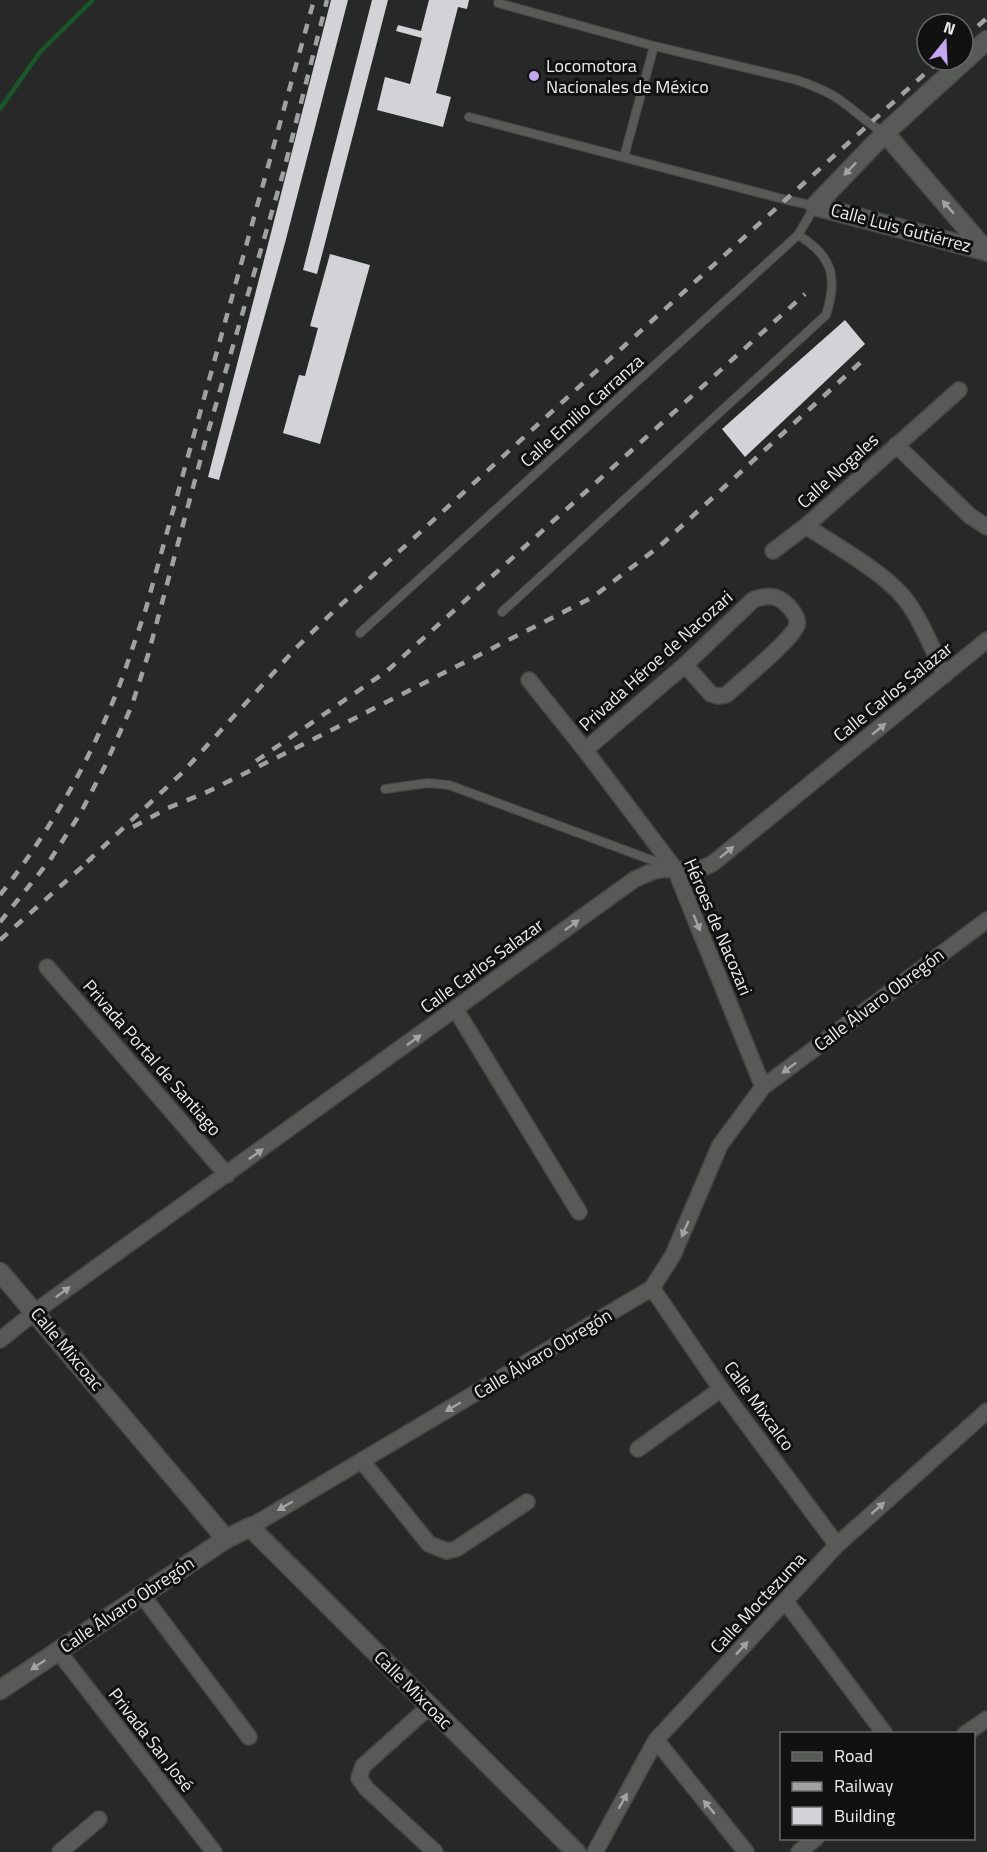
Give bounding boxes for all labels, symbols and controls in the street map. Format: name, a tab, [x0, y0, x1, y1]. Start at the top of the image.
north arrow	[915, 12, 975, 72]
text: N	[941, 15, 959, 41]
place label: Locomotora Nacionales de México	[546, 52, 709, 100]
marker: Locomotora Nacionales de México	[527, 69, 541, 83]
one-way arrow	[843, 162, 857, 177]
street label: Calle Luis Gutiérrez	[828, 196, 974, 259]
one-way arrow	[942, 200, 955, 215]
street label: Calle Emilio Carranza	[514, 348, 649, 473]
street label: Calle Nogales	[791, 427, 884, 515]
street label: Privada Héroe de Nacozari	[573, 584, 739, 737]
street label: Calle Carlos Salazar	[827, 635, 958, 748]
one-way arrow	[871, 722, 887, 735]
one-way arrow	[720, 846, 735, 858]
street label: Héroes de Nacozari	[677, 854, 759, 999]
street label: Calle Carlos Salazar	[414, 912, 549, 1020]
one-way arrow	[692, 915, 702, 933]
one-way arrow	[564, 920, 579, 932]
street label: Calle Álvaro Obregón	[808, 942, 950, 1058]
street label: Privada Portal de Santiago	[77, 973, 228, 1142]
one-way arrow	[406, 1034, 422, 1046]
one-way arrow	[781, 1061, 796, 1073]
one-way arrow	[247, 1148, 263, 1160]
one-way arrow	[680, 1220, 690, 1238]
one-way arrow	[55, 1287, 71, 1298]
street label: Calle Mixcoac	[24, 1301, 110, 1396]
street label: Calle Álvaro Obregón	[468, 1302, 617, 1406]
street label: Calle Mixcalco	[717, 1355, 801, 1456]
one-way arrow	[444, 1402, 461, 1412]
one-way arrow	[276, 1501, 293, 1511]
one-way arrow	[870, 1502, 885, 1515]
street label: Calle Moctezuma	[704, 1546, 812, 1659]
street label: Calle Álvaro Obregón	[54, 1549, 199, 1660]
one-way arrow	[735, 1642, 749, 1656]
street label: Calle Mixcoac	[368, 1644, 459, 1735]
one-way arrow	[29, 1659, 46, 1670]
street label: Privada San José	[102, 1682, 201, 1797]
legend	[780, 1732, 975, 1840]
text: Road	[834, 1742, 873, 1769]
text: Railway	[834, 1772, 894, 1799]
one-way arrow	[618, 1792, 628, 1809]
one-way arrow	[702, 1799, 715, 1815]
text: Building	[834, 1802, 895, 1829]

